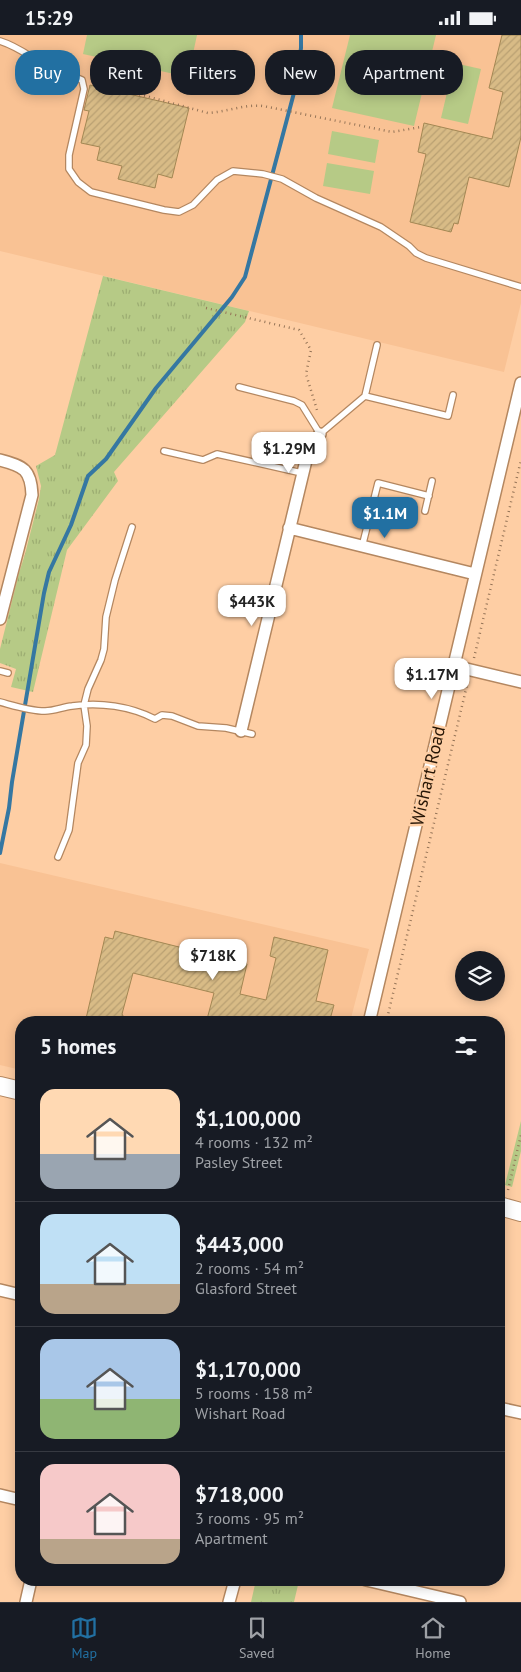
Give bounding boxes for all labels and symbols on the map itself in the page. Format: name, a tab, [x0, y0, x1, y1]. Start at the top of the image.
pin: $1.29M	[248, 431, 330, 474]
pin: $1.1M	[350, 497, 420, 539]
pin: $443K	[217, 585, 287, 627]
pin: $1.17M	[391, 657, 473, 700]
street label: Wishart Road	[405, 724, 450, 828]
pin: $718K	[178, 939, 248, 981]

